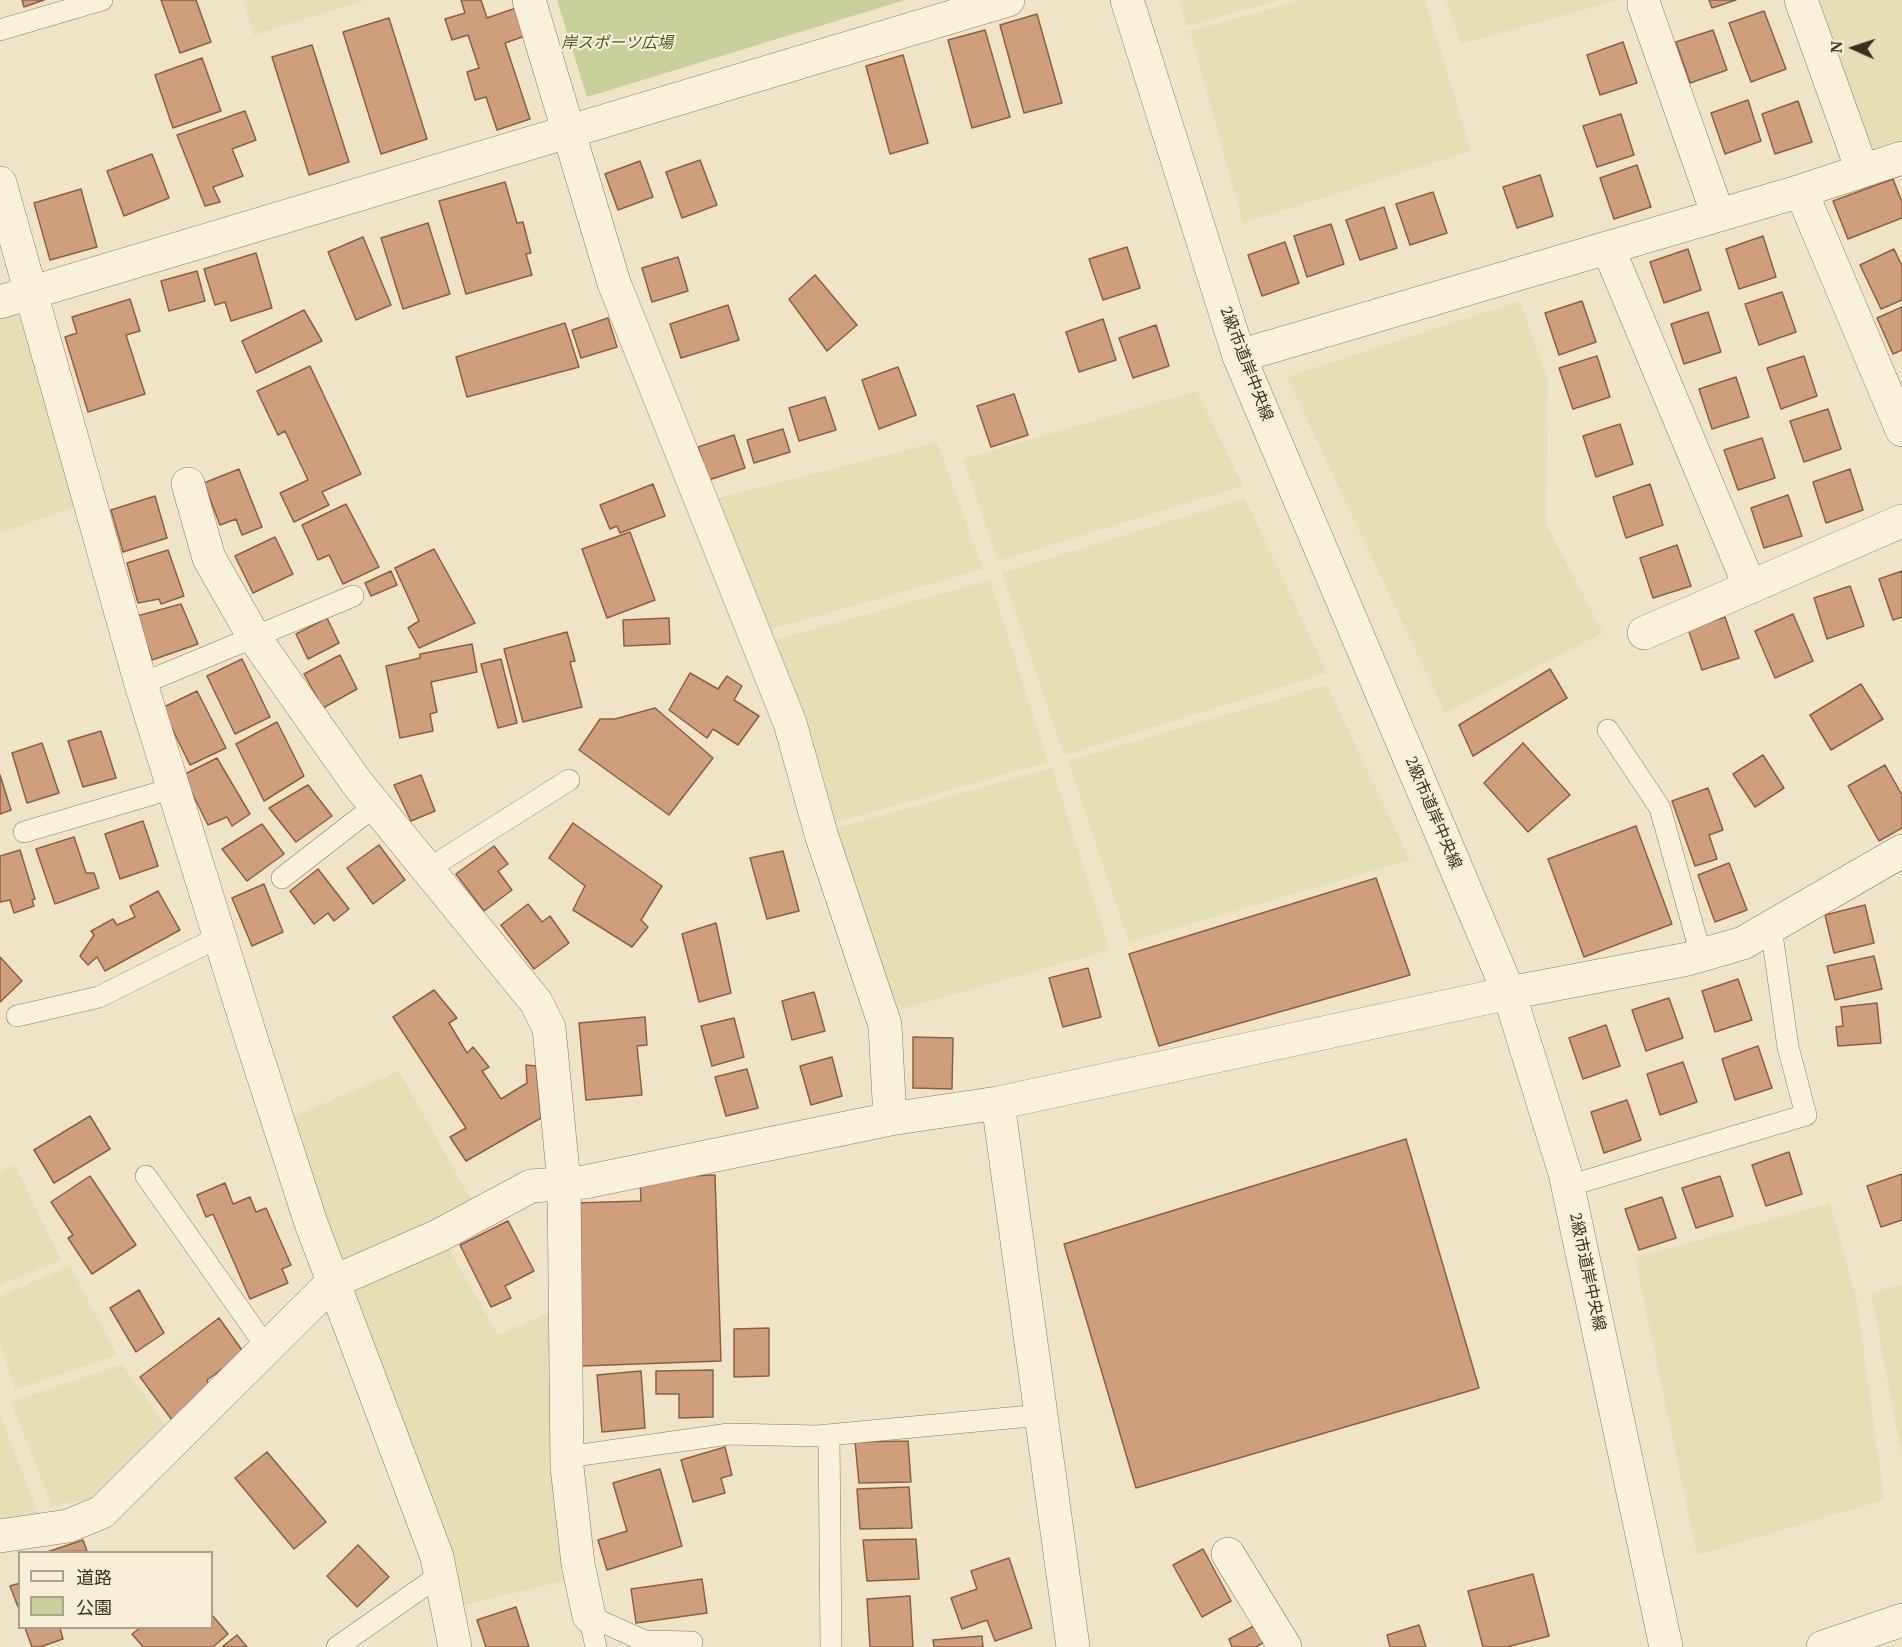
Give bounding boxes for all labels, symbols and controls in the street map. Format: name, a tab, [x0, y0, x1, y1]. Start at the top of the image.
north arrow	[1824, 18, 1884, 78]
park label: 岸スポーツ広場	[561, 33, 673, 53]
text: N	[1825, 40, 1847, 54]
street label: 2級市道岸中央線	[1215, 304, 1277, 424]
street label: 2級市道岸中央線	[1401, 754, 1465, 872]
street label: 2級市道岸中央線	[1565, 1211, 1609, 1333]
legend	[18, 1551, 213, 1629]
text: 道路	[76, 1565, 112, 1589]
text: 公園	[76, 1595, 112, 1619]

